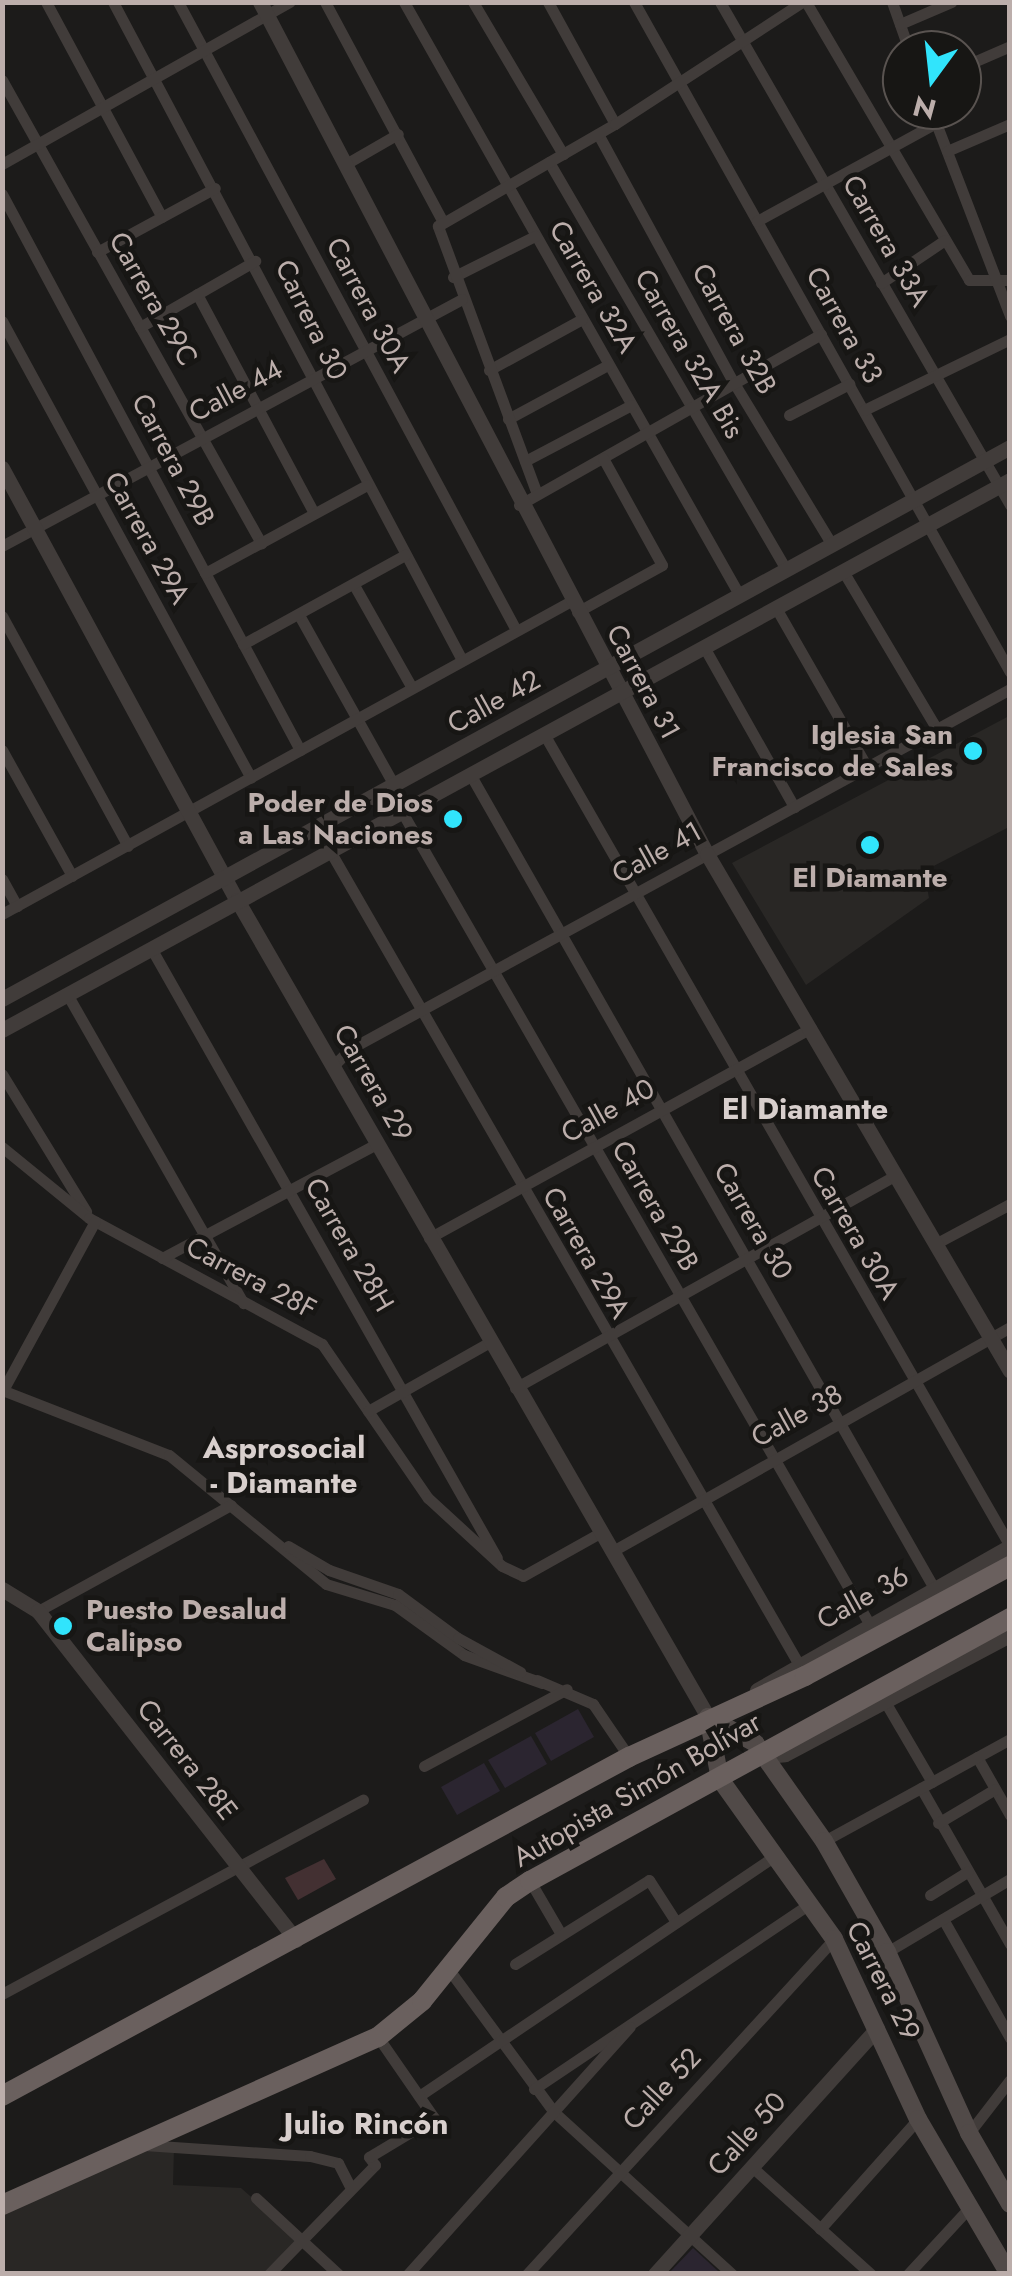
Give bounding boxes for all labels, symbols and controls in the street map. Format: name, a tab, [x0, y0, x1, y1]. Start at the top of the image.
north arrow	[882, 30, 982, 130]
text: N	[909, 85, 941, 130]
street label: Carrera 33A	[835, 169, 937, 313]
street label: Carrera 32A	[542, 215, 644, 359]
street label: Carrera 29C	[101, 226, 205, 372]
street label: Carrera 30A	[318, 232, 418, 378]
street label: Carrera 30	[268, 254, 354, 386]
street label: Carrera 32B	[684, 258, 784, 400]
street label: Carrera 33	[798, 261, 890, 389]
street label: Carrera 32A Bis	[627, 263, 751, 445]
street label: Calle 44	[184, 352, 288, 430]
street label: Carrera 29B	[124, 388, 222, 532]
street label: Carrera 29A	[97, 466, 197, 610]
street label: Carrera 31	[599, 619, 687, 745]
street label: Calle 42	[442, 663, 546, 741]
place label: Iglesia San Francisco de Sales	[712, 718, 953, 784]
marker: Iglesia San Francisco de Sales	[962, 740, 984, 762]
place label: Poder de Dios a Las Naciones	[238, 786, 433, 852]
marker: Poder de Dios a Las Naciones	[442, 808, 464, 830]
street label: Calle 41	[606, 815, 708, 891]
marker: El Diamante	[859, 834, 881, 856]
place label: El Diamante	[792, 861, 948, 895]
street label: Carrera 29	[326, 1019, 420, 1147]
street label: Calle 40	[555, 1072, 661, 1150]
district label: El Diamante	[722, 1091, 888, 1127]
street label: Carrera 29B	[604, 1135, 706, 1277]
street label: Carrera 30	[706, 1157, 800, 1285]
street label: Carrera 30A	[803, 1161, 907, 1305]
street label: Carrera 28H	[297, 1172, 401, 1318]
street label: Carrera 29A	[535, 1181, 637, 1325]
street label: Carrera 28F	[180, 1230, 322, 1326]
street label: Calle 38	[746, 1377, 848, 1455]
district label: Asprosocial - Diamante	[203, 1430, 365, 1500]
street label: Calle 36	[811, 1559, 915, 1637]
place label: Puesto Desalud Calipso	[86, 1593, 287, 1659]
marker: Puesto Desalud Calipso	[50, 1613, 76, 1639]
street label: Carrera 28E	[129, 1693, 245, 1827]
street label: Autopista Simón Bolívar	[507, 1705, 767, 1875]
street label: Carrera 29	[839, 1916, 927, 2046]
street label: Calle 52	[616, 2041, 708, 2137]
street label: Calle 50	[701, 2085, 793, 2183]
district label: Julio Rincón	[284, 2106, 448, 2142]

